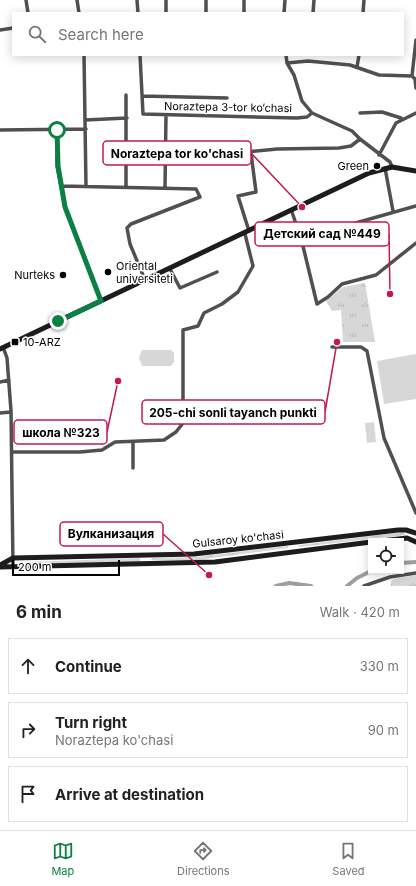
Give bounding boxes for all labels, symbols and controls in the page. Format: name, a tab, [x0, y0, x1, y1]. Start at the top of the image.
search box	[12, 12, 404, 56]
icon: search	[26, 23, 48, 45]
text: Search here	[58, 25, 144, 44]
street label: Noraztepa 3-tor ko‘chasi	[164, 99, 292, 115]
route start	[48, 121, 66, 139]
callout: Noraztepa tor ko'chasi	[103, 141, 251, 165]
text: Noraztepa tor ko'chasi	[111, 146, 243, 161]
place label: Green	[338, 159, 369, 173]
marker: Green	[372, 161, 382, 171]
callout: Детский сад №449	[255, 222, 389, 246]
text: Детский сад №449	[263, 226, 381, 241]
place label: Oriental universiteti	[116, 259, 173, 286]
marker: Oriental universiteti	[103, 267, 113, 277]
place label: Nurteks	[14, 268, 55, 282]
marker: Nurteks	[58, 270, 68, 280]
route end	[49, 312, 67, 330]
place label: 10-ARZ	[23, 335, 61, 349]
marker: 10-ARZ	[10, 337, 20, 347]
callout: 205-chi sonli tayanch punkti	[142, 400, 325, 424]
text: 205-chi sonli tayanch punkti	[149, 405, 317, 420]
callout: школа №323	[14, 420, 107, 444]
text: школа №323	[22, 425, 100, 440]
callout: Вулканизация	[60, 522, 163, 546]
text: Вулканизация	[68, 526, 154, 541]
street label: Gulsaroy ko'chasi	[192, 527, 284, 551]
map controls	[368, 538, 404, 574]
button: locate	[368, 538, 404, 574]
scale bar	[12, 558, 120, 577]
text: 200 m	[18, 560, 51, 574]
text: 6 min	[16, 602, 62, 622]
text: Walk · 420 m	[320, 604, 400, 620]
icon: ahead	[17, 655, 39, 677]
text: Continue	[55, 657, 122, 676]
text: 330 m	[360, 658, 399, 674]
text: Turn right	[55, 713, 127, 732]
icon: right	[17, 719, 39, 741]
text: 90 m	[368, 722, 399, 738]
text: Noraztepa ko'chasi	[55, 732, 173, 748]
icon: arrive	[17, 783, 39, 805]
text: Arrive at destination	[55, 785, 204, 804]
tab: Map	[51, 840, 74, 878]
tab: Directions	[177, 840, 230, 878]
tab: Saved	[332, 840, 365, 878]

